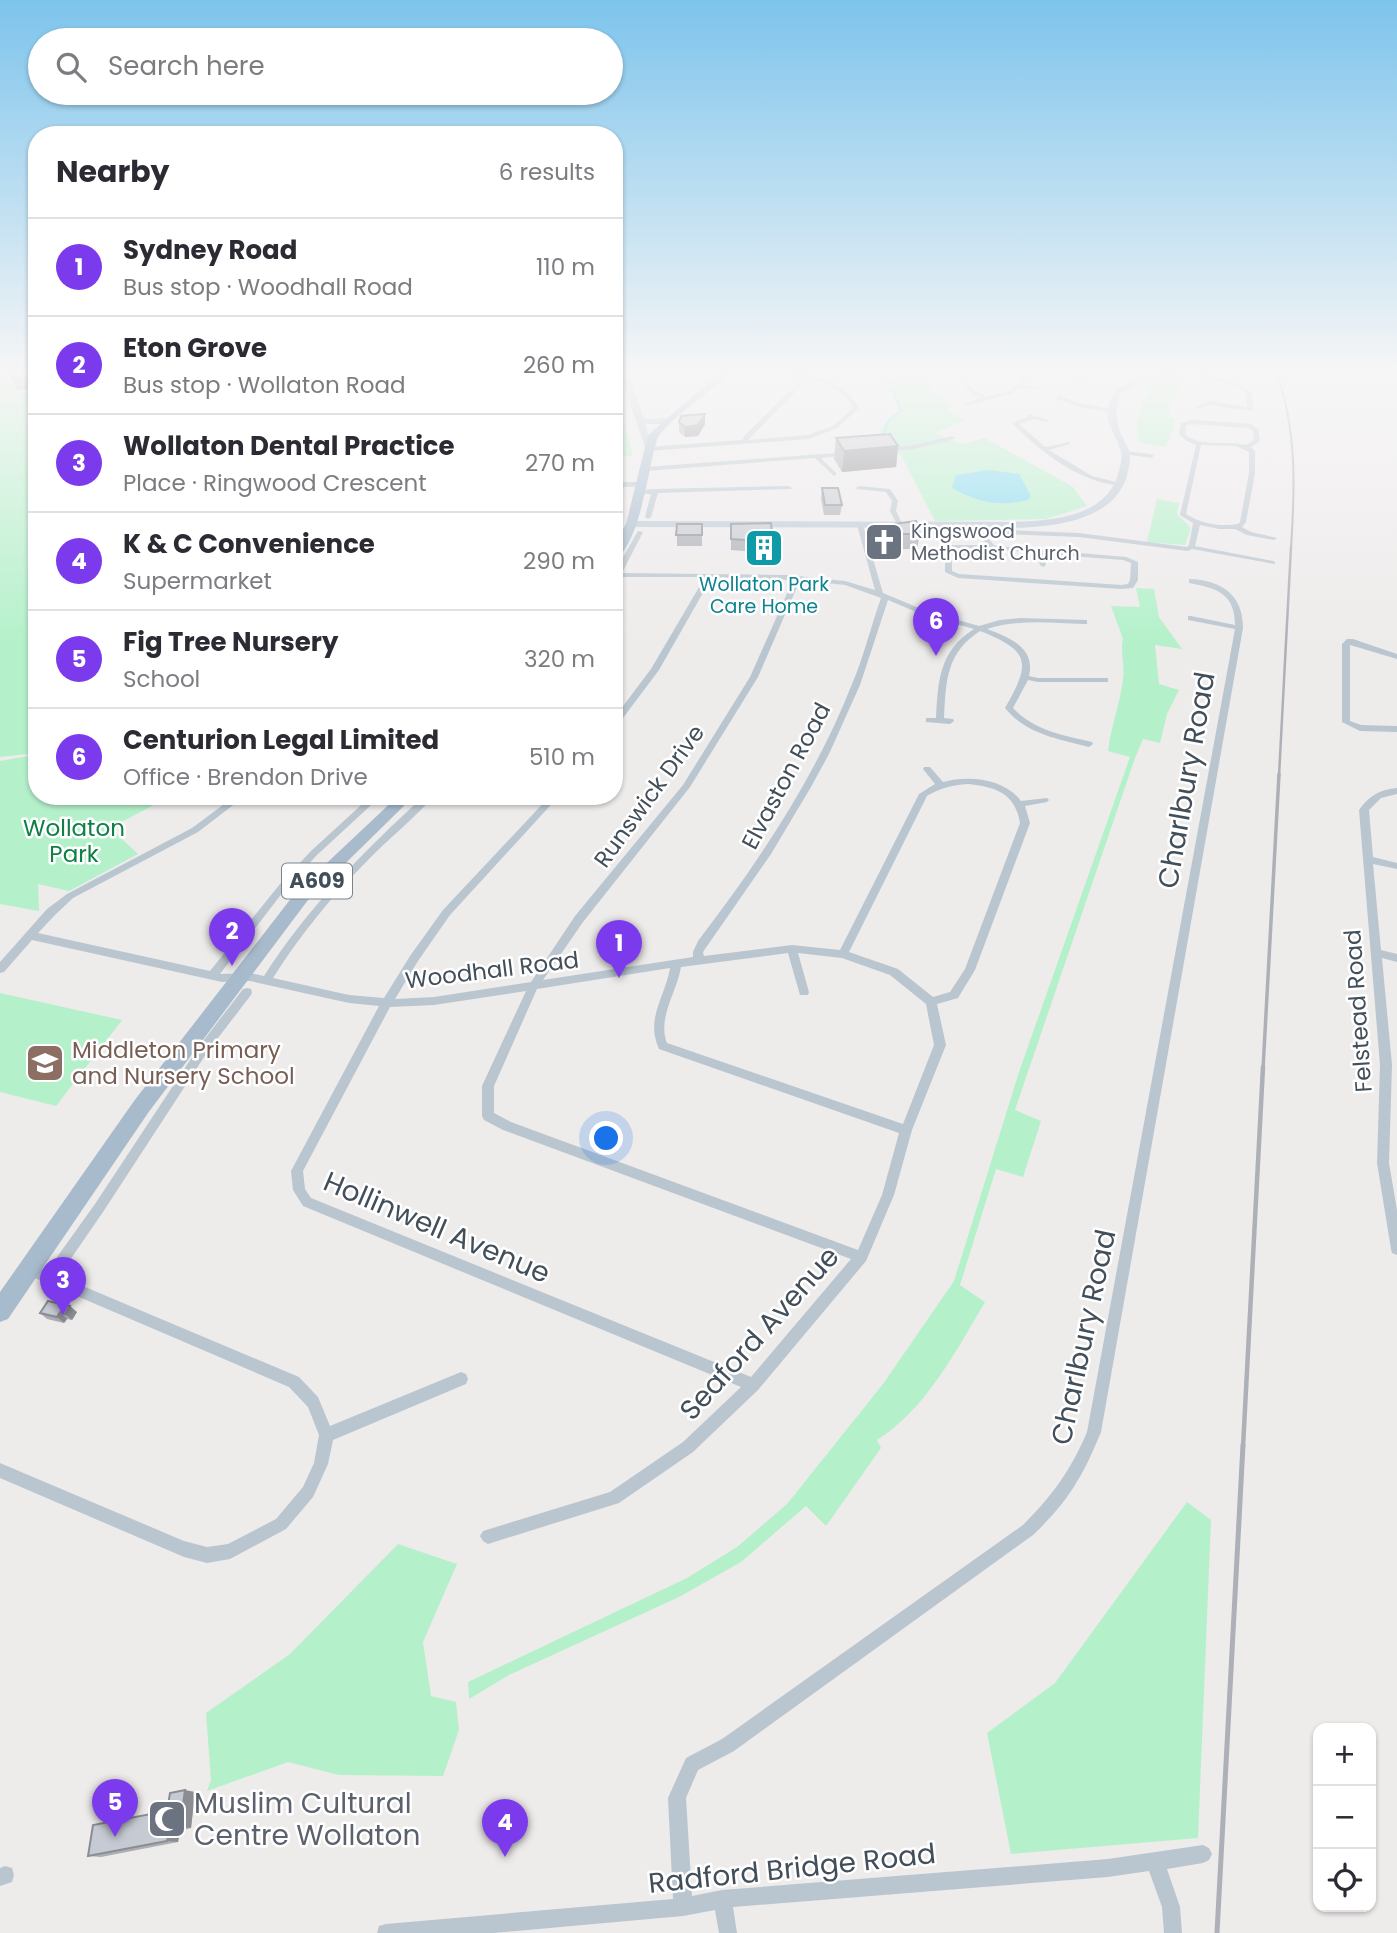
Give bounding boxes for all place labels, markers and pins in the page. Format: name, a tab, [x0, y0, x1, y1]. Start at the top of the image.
place label: Kingswood Methodist Church	[911, 518, 1080, 567]
church icon: Kingswood Methodist Church	[863, 521, 905, 563]
building icon: Wollaton Park Care Home	[743, 527, 785, 569]
place label: Wollaton Park Care Home	[699, 571, 829, 620]
pin: 6	[913, 598, 959, 656]
pin: 2	[209, 908, 255, 966]
pin: 1	[596, 920, 642, 978]
place label: Middleton Primary and Nursery School	[72, 1034, 295, 1092]
school or university icon: Middleton Primary and Nursery School	[24, 1042, 66, 1084]
pin: 3	[40, 1257, 86, 1315]
pin: 5	[92, 1779, 138, 1837]
place label: Muslim Cultural Centre Wollaton	[194, 1784, 420, 1855]
mosque icon: Muslim Cultural Centre Wollaton	[146, 1798, 188, 1840]
pin: 4	[482, 1799, 528, 1857]

